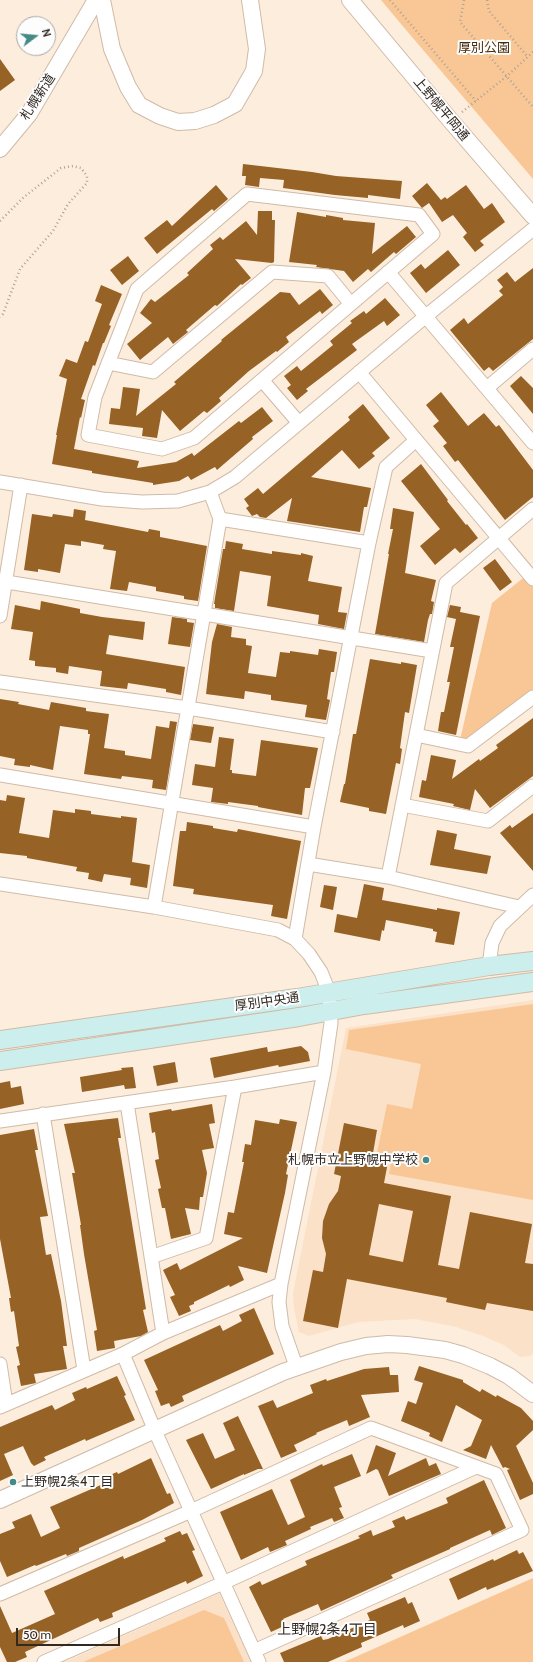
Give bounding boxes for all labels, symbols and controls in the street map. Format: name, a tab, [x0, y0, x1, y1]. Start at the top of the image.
north arrow	[16, 16, 56, 56]
text: N	[39, 27, 54, 39]
park label: 厚別公園	[458, 40, 510, 56]
street label: 札幌新道	[17, 71, 59, 123]
street label: 上野幌平岡通	[410, 74, 472, 144]
street label: 厚別中央通	[234, 990, 300, 1014]
place label: 札幌市立上野幌中学校	[288, 1152, 418, 1168]
marker: 札幌市立上野幌中学校	[421, 1155, 431, 1165]
place label: 上野幌2条4丁目	[21, 1474, 113, 1490]
marker: 上野幌2条4丁目	[8, 1477, 18, 1487]
scale bar	[18, 1620, 122, 1646]
district label: 上野幌2条4丁目	[277, 1622, 377, 1638]
text: 50 m	[23, 1627, 51, 1642]

